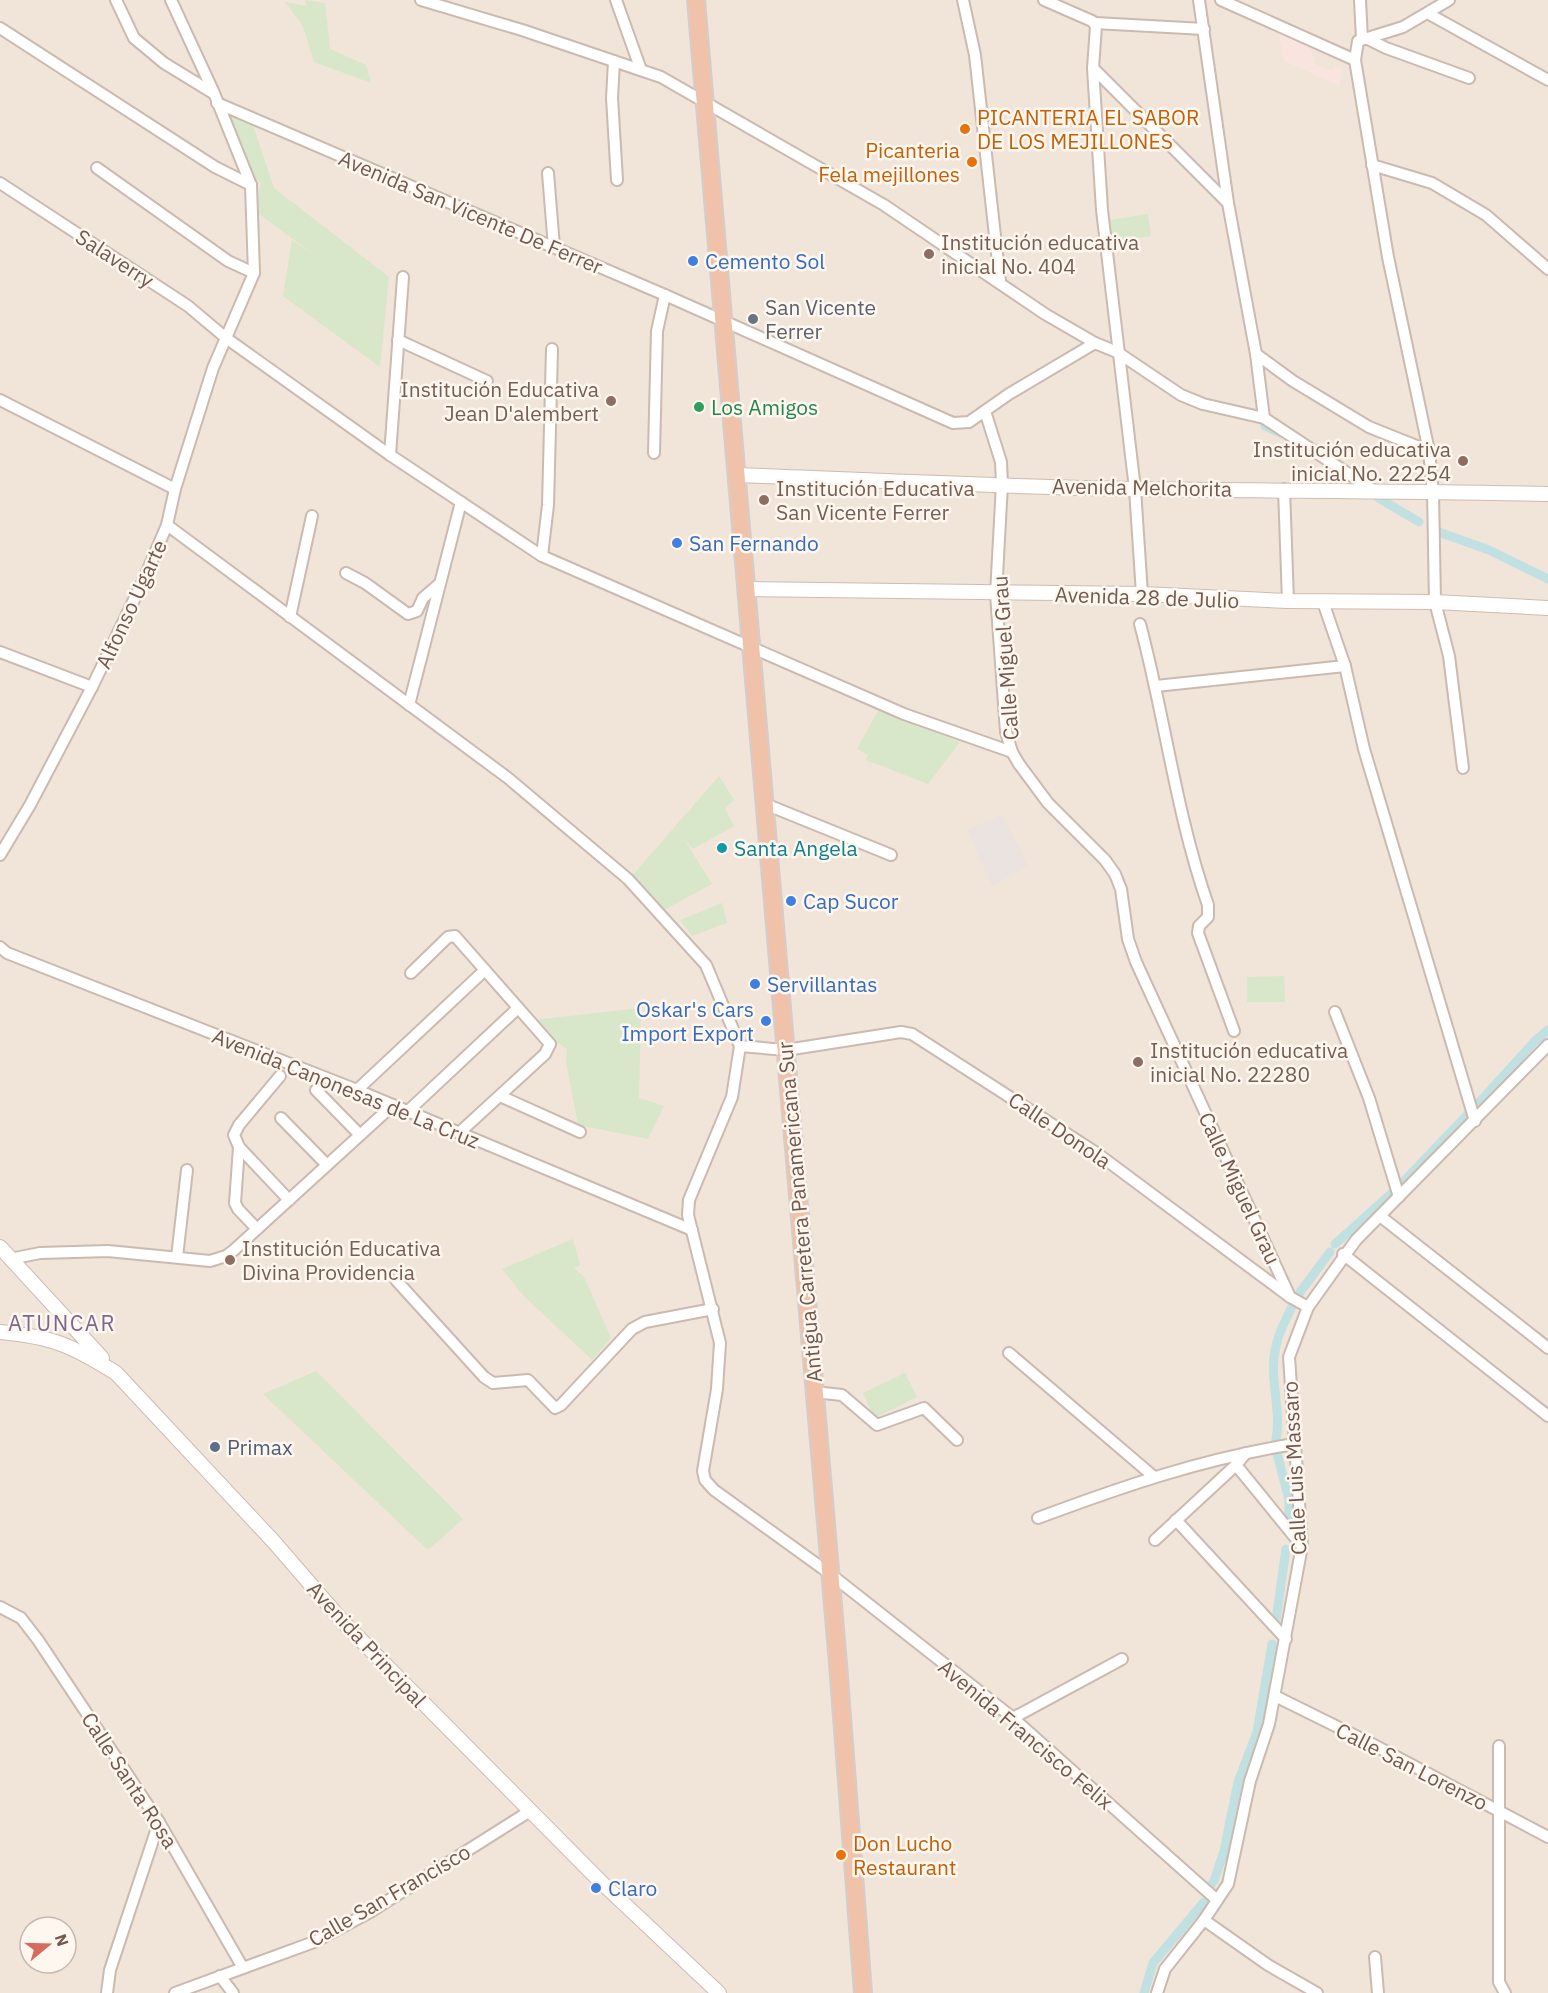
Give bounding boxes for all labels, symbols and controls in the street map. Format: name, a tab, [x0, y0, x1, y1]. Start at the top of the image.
place label: PICANTERIA EL SABOR DE LOS MEJILLONES	[977, 103, 1199, 155]
marker: PICANTERIA EL SABOR DE LOS MEJILLONES	[958, 122, 972, 136]
place label: Picanteria Fela mejillones	[818, 136, 960, 188]
street label: Avenida San Vicente De Ferrer	[335, 144, 608, 281]
marker: Picanteria Fela mejillones	[965, 155, 979, 169]
street label: Salaverry	[70, 222, 160, 294]
place label: Institución educativa inicial No. 404	[941, 228, 1139, 280]
place label: Cemento Sol	[705, 247, 825, 275]
marker: Institución educativa inicial No. 404	[922, 247, 936, 261]
marker: Cemento Sol	[686, 254, 700, 268]
place label: San Vicente Ferrer	[765, 293, 876, 345]
marker: San Vicente Ferrer	[746, 312, 760, 326]
place label: Institución Educativa Jean D'alembert	[400, 375, 599, 427]
place label: Los Amigos	[711, 393, 818, 421]
marker: Institución Educativa Jean D'alembert	[604, 394, 618, 408]
marker: Los Amigos	[692, 400, 706, 414]
place label: Institución educativa inicial No. 22254	[1253, 435, 1451, 487]
marker: Institución educativa inicial No. 22254	[1456, 454, 1470, 468]
street label: Avenida Melchorita	[1052, 471, 1232, 503]
place label: Institución Educativa San Vicente Ferrer	[776, 474, 975, 526]
marker: Institución Educativa San Vicente Ferrer	[757, 493, 771, 507]
place label: San Fernando	[689, 529, 819, 557]
street label: Alfonso Ugarte	[89, 535, 173, 673]
marker: San Fernando	[670, 536, 684, 550]
street label: Calle Miguel Grau	[985, 575, 1025, 741]
street label: Avenida 28 de Julio	[1054, 580, 1240, 614]
place label: Santa Angela	[734, 834, 858, 862]
marker: Santa Angela	[715, 841, 729, 855]
place label: Cap Sucor	[803, 887, 899, 915]
marker: Cap Sucor	[784, 894, 798, 908]
place label: Servillantas	[767, 970, 878, 998]
marker: Servillantas	[748, 977, 762, 991]
place label: Oskar's Cars Import Export	[621, 995, 754, 1047]
marker: Oskar's Cars Import Export	[759, 1014, 773, 1028]
street label: Avenida Canonesas de La Cruz	[208, 1021, 484, 1155]
place label: Institución educativa inicial No. 22280	[1150, 1036, 1348, 1088]
street label: Antigua Carretera Panamericana Sur	[770, 1040, 828, 1384]
marker: Institución educativa inicial No. 22280	[1131, 1055, 1145, 1069]
street label: Calle Donola	[1003, 1085, 1117, 1175]
street label: Calle Miguel Grau	[1192, 1107, 1288, 1269]
place label: Institución Educativa Divina Providencia	[242, 1234, 441, 1286]
marker: Institución Educativa Divina Providencia	[223, 1253, 237, 1267]
district label: ATUNCAR	[8, 1308, 116, 1337]
street label: Calle Luis Massaro	[1275, 1380, 1313, 1556]
place label: Primax	[227, 1433, 293, 1461]
marker: Primax	[208, 1440, 222, 1454]
street label: Avenida Principal	[301, 1575, 433, 1713]
street label: Avenida Francisco Felix	[933, 1653, 1119, 1816]
street label: Calle Santa Rosa	[75, 1706, 185, 1854]
street label: Calle San Lorenzo	[1331, 1716, 1493, 1816]
place label: Don Lucho Restaurant	[853, 1829, 956, 1881]
street label: Calle San Francisco	[303, 1837, 475, 1953]
marker: Don Lucho Restaurant	[834, 1848, 848, 1862]
place label: Claro	[608, 1874, 657, 1902]
marker: Claro	[589, 1881, 603, 1895]
north arrow	[18, 1915, 78, 1975]
text: N	[51, 1931, 74, 1949]

